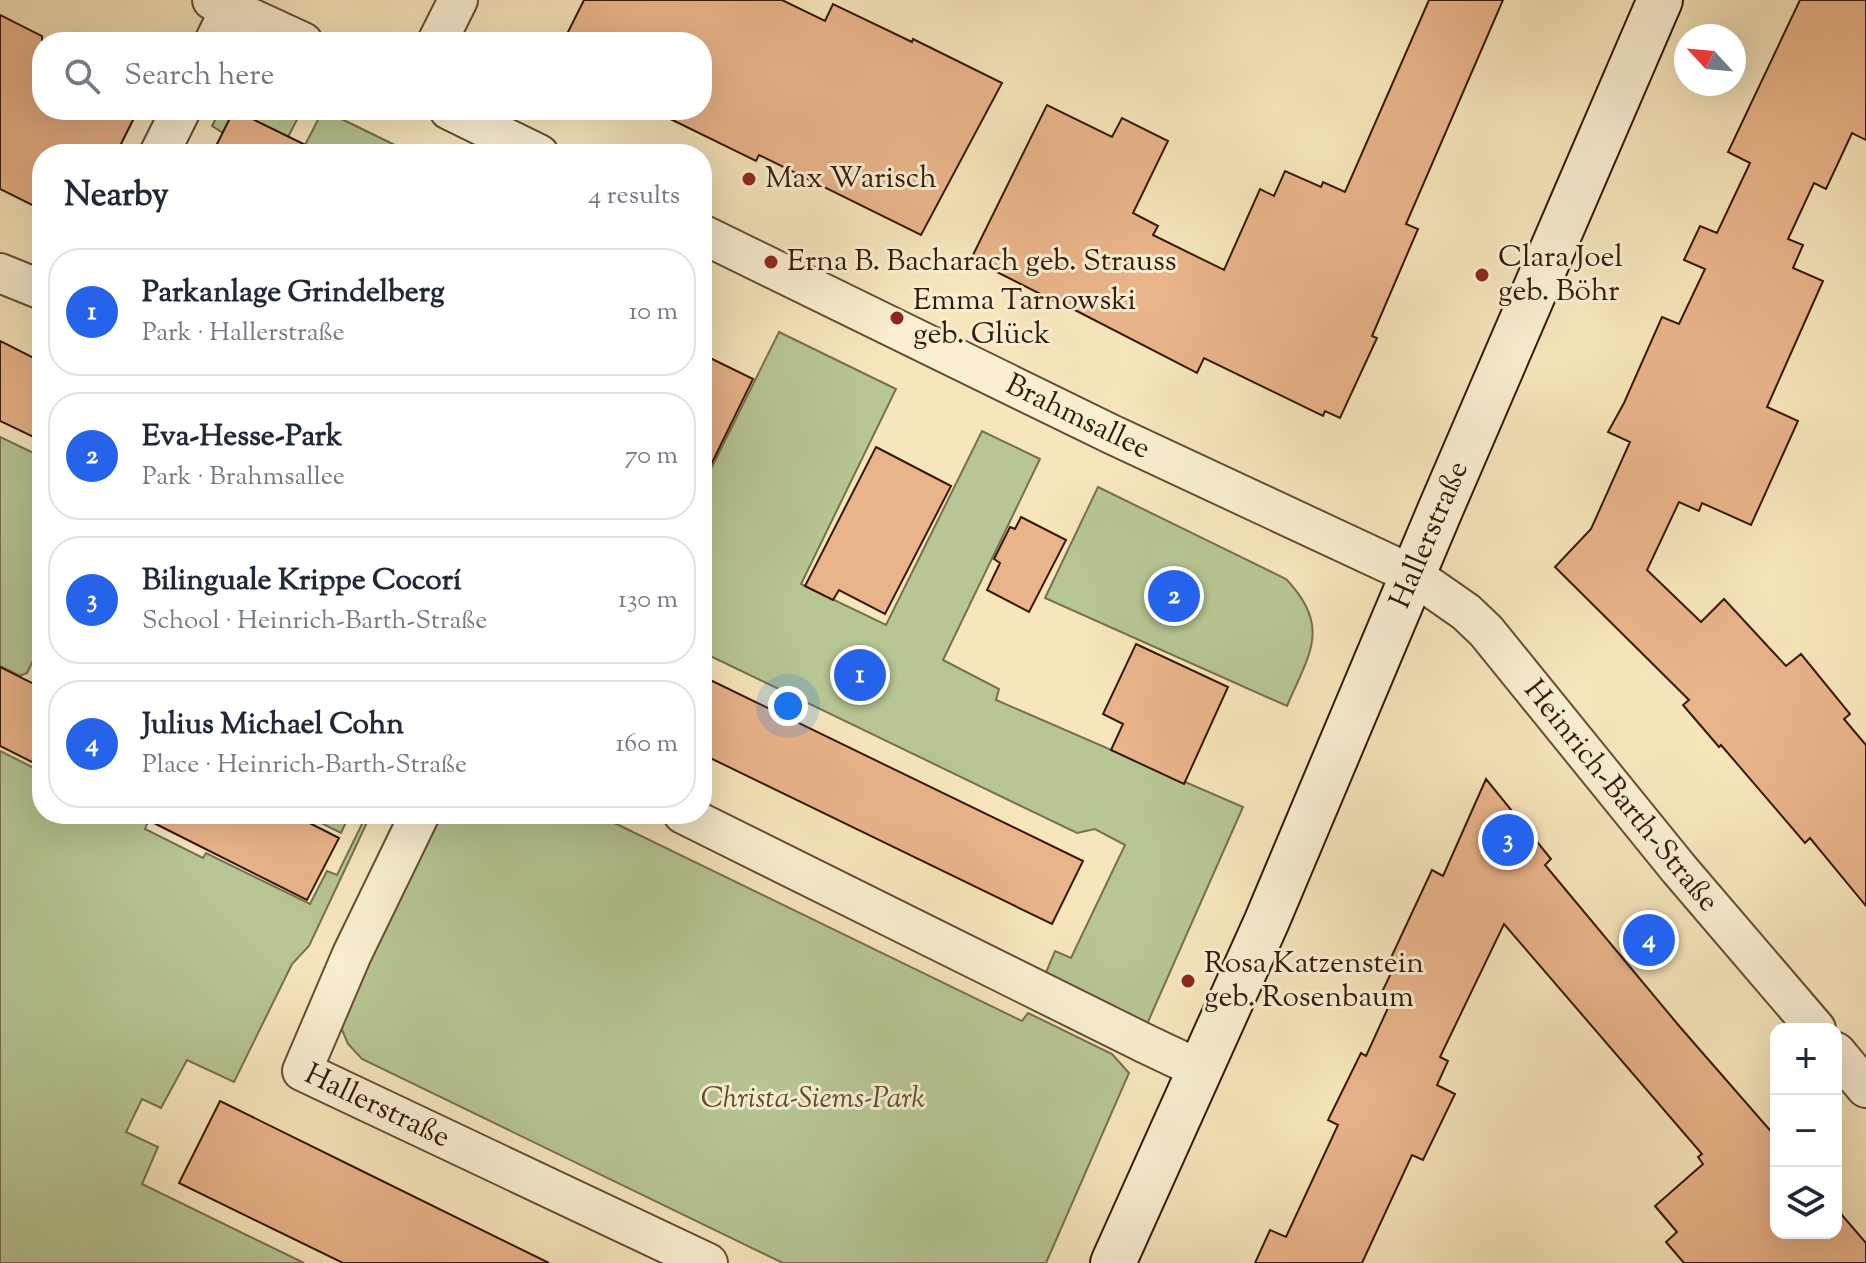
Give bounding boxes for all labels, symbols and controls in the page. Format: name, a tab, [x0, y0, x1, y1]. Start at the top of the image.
north arrow	[1674, 24, 1746, 96]
search box	[32, 32, 712, 120]
icon: search	[60, 54, 104, 98]
text: Search here	[124, 55, 274, 98]
place label: Max Warisch	[765, 158, 937, 201]
marker: Max Warisch	[740, 170, 758, 188]
text: Nearby	[64, 172, 169, 221]
text: 4 results	[588, 178, 680, 215]
place label: Clara Joel geb. Böhr	[1498, 237, 1623, 314]
place label: Erna B. Bacharach geb. Strauss	[787, 241, 1177, 284]
marker: Erna B. Bacharach geb. Strauss	[762, 253, 780, 271]
marker: Clara Joel geb. Böhr	[1473, 266, 1491, 284]
text: Parkanlage Grindelberg	[142, 272, 445, 315]
place label: Emma Tarnowski geb. Glück	[913, 280, 1136, 357]
text: 1	[88, 294, 96, 331]
text: 10 m	[629, 294, 678, 331]
marker: Emma Tarnowski geb. Glück	[888, 309, 906, 327]
text: Park · Hallerstraße	[142, 315, 345, 352]
street label: Brahmsallee	[998, 364, 1157, 471]
text: Eva-Hesse-Park	[142, 416, 342, 459]
text: 2	[86, 438, 98, 475]
text: 70 m	[625, 438, 678, 475]
street label: Hallerstraße	[1379, 455, 1480, 615]
text: Park · Brahmsallee	[142, 459, 345, 496]
text: Bilinguale Krippe Cocorí	[142, 560, 462, 603]
pin: 2	[1148, 566, 1200, 626]
text: 3	[87, 582, 97, 619]
text: 130 m	[618, 582, 678, 619]
text: School · Heinrich-Barth-Straße	[142, 603, 487, 640]
pin: 1	[834, 645, 886, 705]
street label: Heinrich-Barth-Straße	[1513, 671, 1729, 922]
your location	[768, 686, 808, 726]
text: Julius Michael Cohn	[142, 704, 404, 747]
text: 4	[85, 726, 99, 763]
text: 160 m	[615, 726, 678, 763]
text: Place · Heinrich-Barth-Straße	[142, 747, 467, 784]
pin: 3	[1482, 810, 1534, 870]
pin: 4	[1623, 910, 1675, 970]
place label: Rosa Katzenstein geb. Rosenbaum	[1204, 943, 1424, 1020]
marker: Rosa Katzenstein geb. Rosenbaum	[1179, 972, 1197, 990]
map controls	[1770, 1023, 1842, 1239]
button: +	[1770, 1023, 1842, 1095]
street label: Hallerstraße	[297, 1054, 457, 1159]
park label: Christa-Siems-Park	[701, 1078, 925, 1121]
button: −	[1770, 1095, 1842, 1167]
button: layers	[1770, 1167, 1842, 1239]

